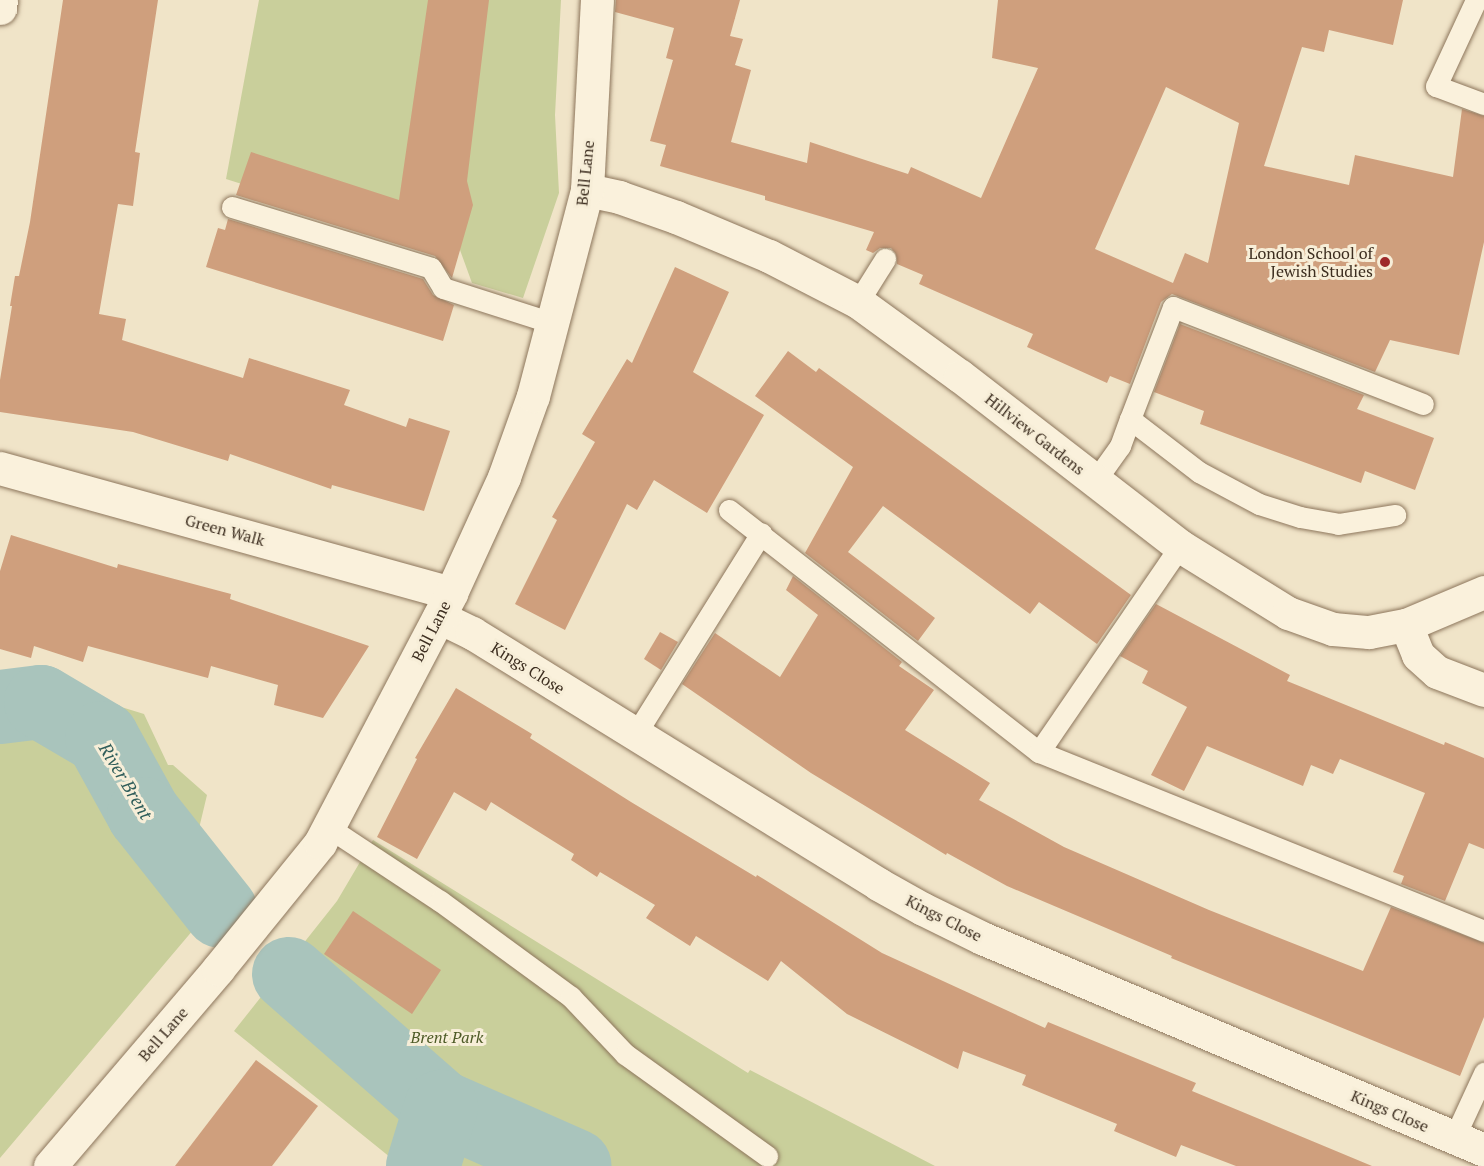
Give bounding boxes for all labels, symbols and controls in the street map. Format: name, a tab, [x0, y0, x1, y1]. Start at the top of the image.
street label: Bell Lane	[572, 139, 598, 207]
place label: London School of Jewish Studies	[1249, 243, 1373, 281]
marker: London School of Jewish Studies	[1378, 255, 1392, 269]
street label: Hillview Gardens	[981, 389, 1089, 479]
street label: Green Walk	[183, 510, 267, 550]
street label: Bell Lane	[408, 597, 454, 665]
street label: Kings Close	[488, 638, 568, 698]
water label: River Brent	[95, 739, 157, 823]
street label: Kings Close	[903, 891, 985, 945]
street label: Bell Lane	[134, 1003, 192, 1065]
park label: Brent Park	[411, 1027, 483, 1047]
street label: Kings Close	[1348, 1086, 1432, 1136]

